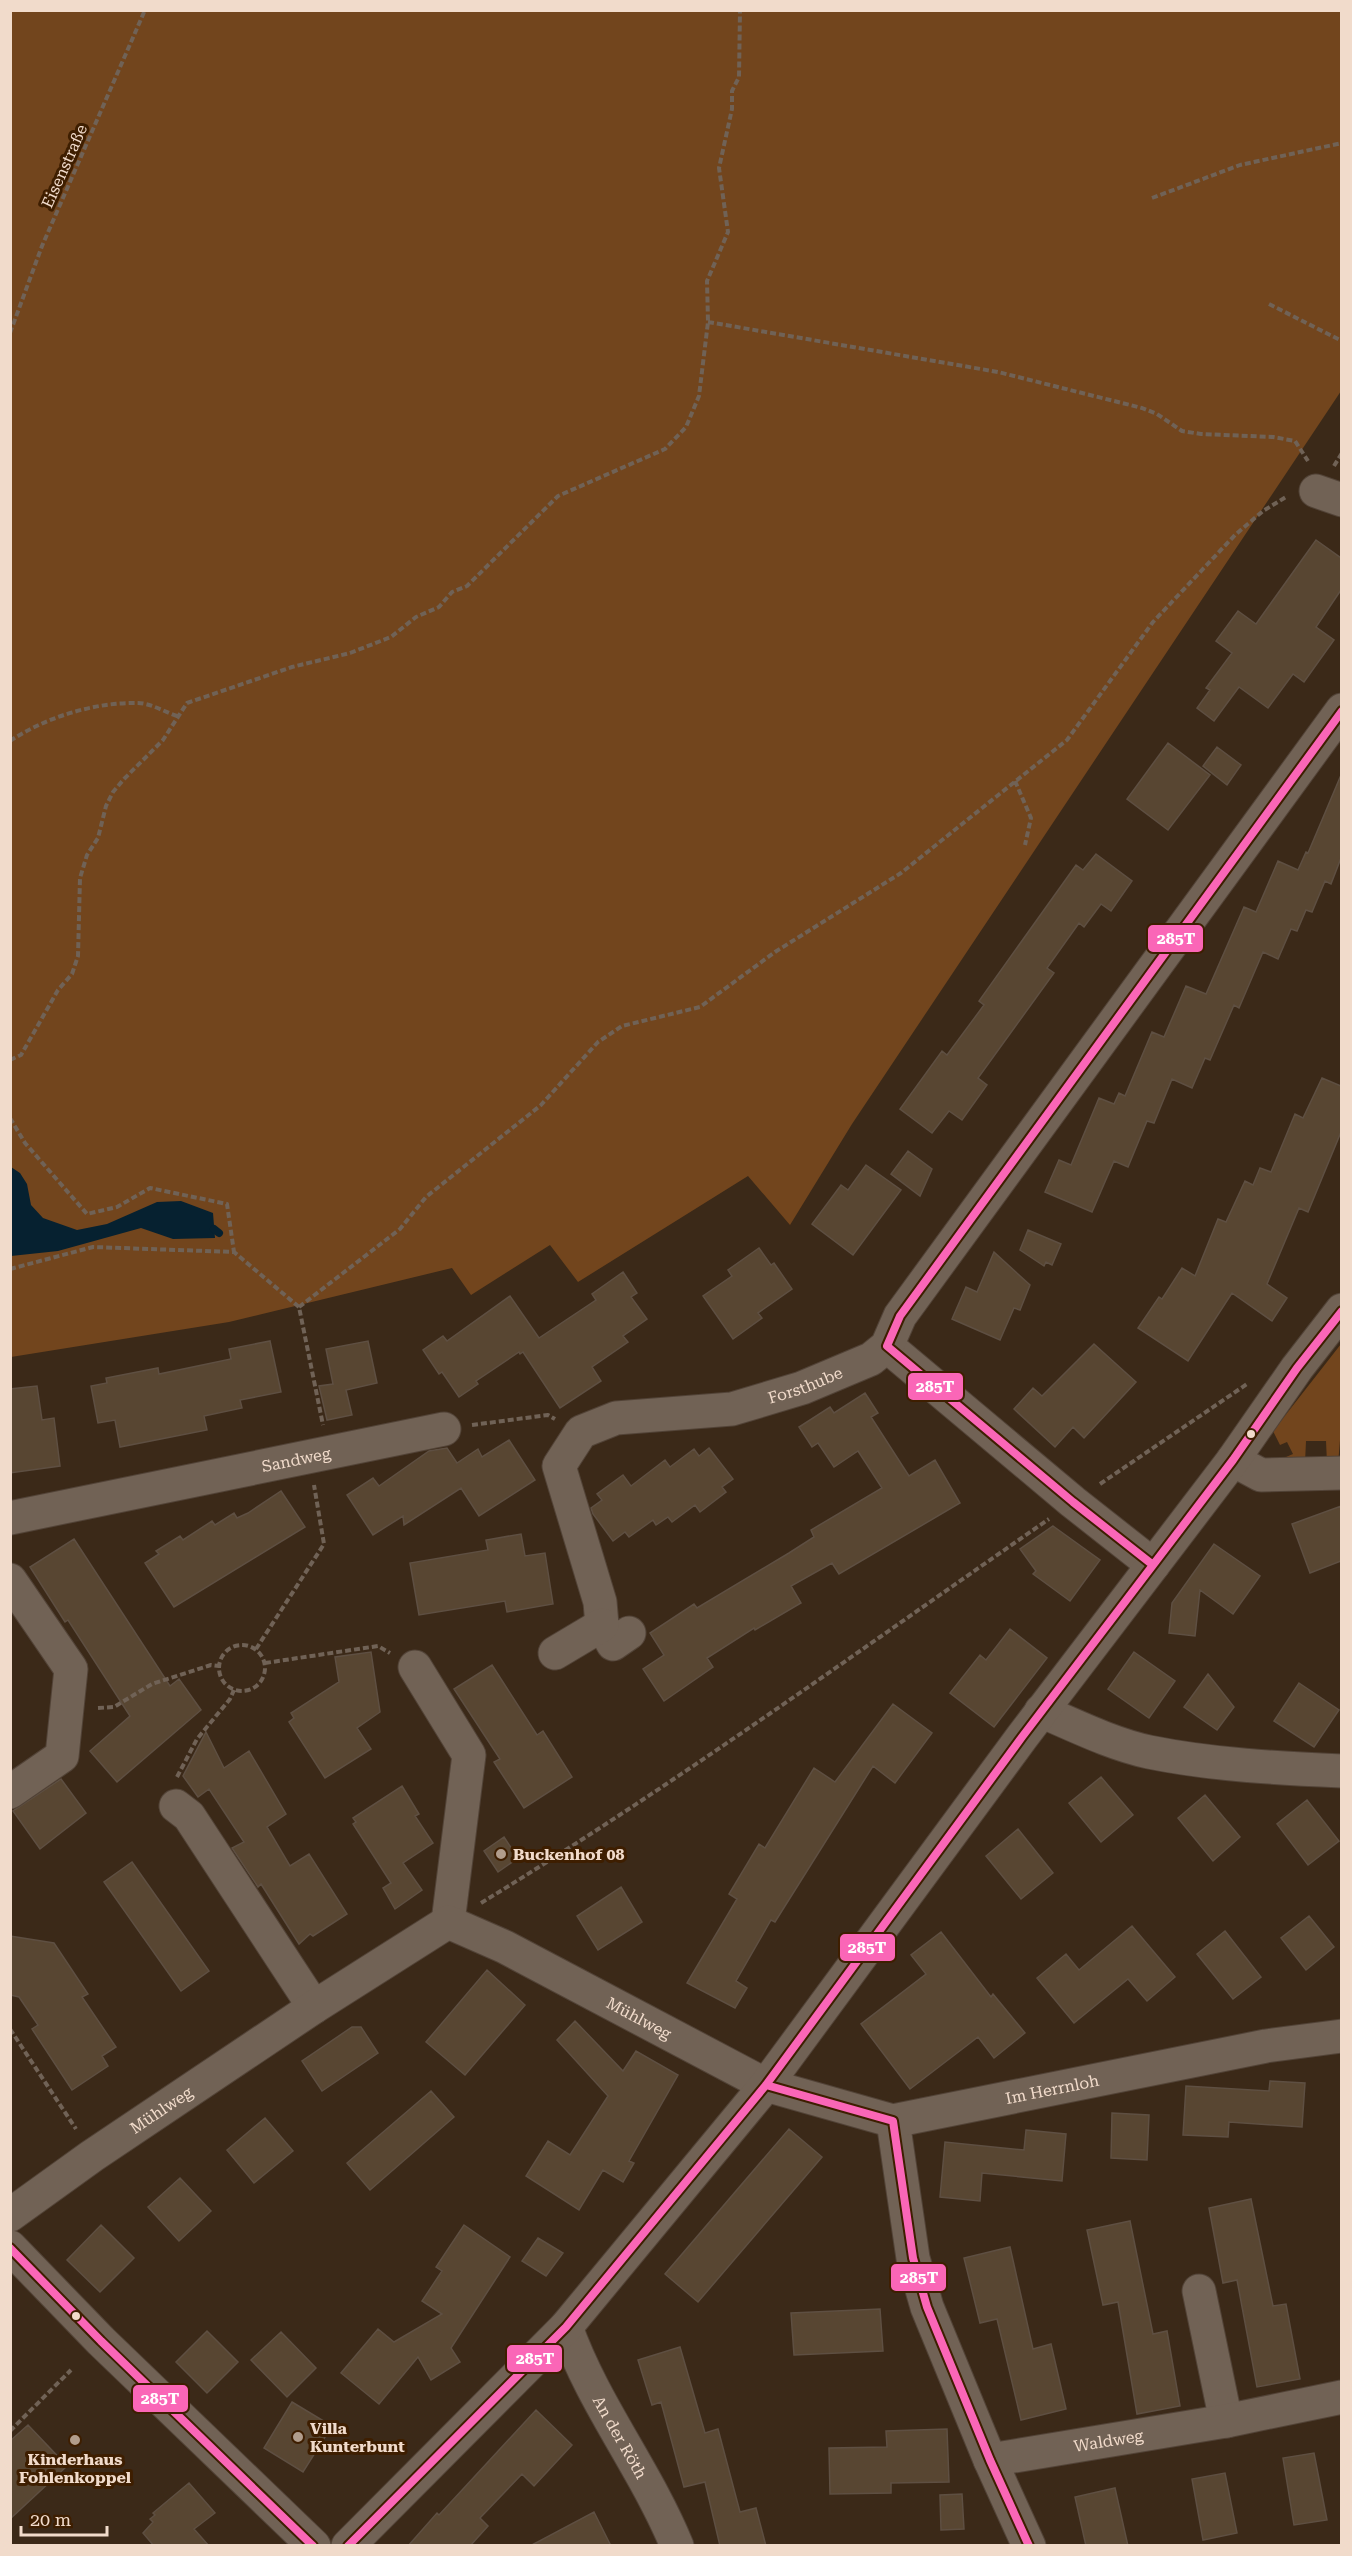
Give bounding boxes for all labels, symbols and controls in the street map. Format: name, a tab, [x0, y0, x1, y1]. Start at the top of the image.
street label: Eisenstraße	[38, 121, 91, 211]
line badge: 285T	[1147, 924, 1204, 953]
text: 285T	[1157, 929, 1196, 948]
street label: Forsthube	[766, 1363, 846, 1408]
line badge: 285T	[907, 1372, 964, 1401]
text: 285T	[916, 1377, 955, 1396]
unlabelled marker	[1245, 1428, 1257, 1440]
street label: Sandweg	[260, 1443, 333, 1476]
place label: Buckenhof 08	[513, 1845, 624, 1864]
marker: Buckenhof 08	[494, 1847, 508, 1861]
line badge: 285T	[839, 1933, 896, 1962]
text: 285T	[848, 1938, 887, 1957]
street label: Mühlweg	[603, 1993, 675, 2044]
street label: Im Herrnloh	[1004, 2071, 1101, 2108]
street label: Mühlweg	[126, 2082, 197, 2138]
line badge: 285T	[890, 2263, 947, 2292]
text: 285T	[900, 2268, 939, 2287]
unlabelled marker	[70, 2310, 82, 2322]
line badge: 285T	[506, 2344, 563, 2373]
text: 285T	[516, 2349, 555, 2368]
line badge: 285T	[132, 2384, 189, 2413]
text: 285T	[141, 2389, 180, 2408]
street label: An der Röth	[589, 2393, 651, 2482]
place label: Villa Kunterbunt	[310, 2419, 405, 2456]
street label: Waldweg	[1072, 2426, 1146, 2456]
marker: Villa Kunterbunt	[291, 2430, 305, 2444]
marker: Kinderhaus Fohlenkoppel	[68, 2433, 82, 2447]
place label: Kinderhaus Fohlenkoppel	[19, 2450, 132, 2487]
scale bar	[21, 2499, 106, 2537]
text: 20 m	[30, 2509, 71, 2530]

